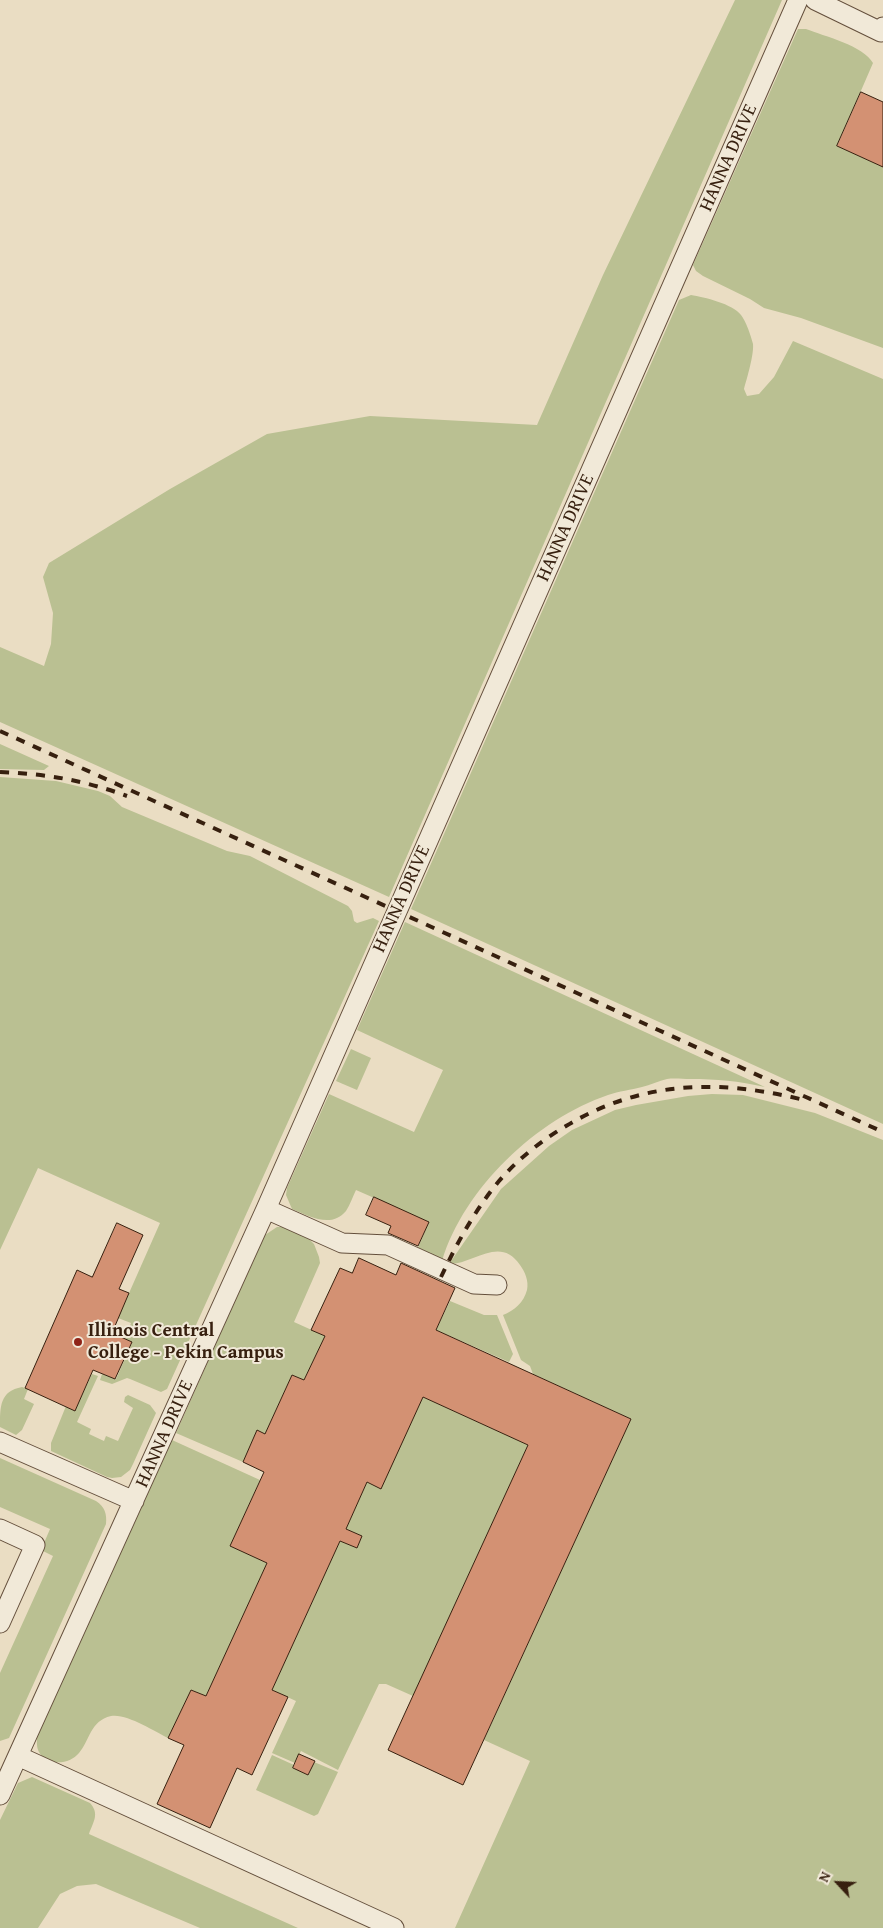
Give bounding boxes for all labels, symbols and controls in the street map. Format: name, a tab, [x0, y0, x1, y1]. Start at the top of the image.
street label: HANNA DRIVE	[695, 101, 763, 215]
street label: HANNA DRIVE	[532, 471, 600, 585]
street label: HANNA DRIVE	[368, 842, 436, 956]
place label: Illinois Central College - Pekin Campus	[88, 1320, 284, 1364]
marker: Illinois Central College - Pekin Campus	[72, 1336, 84, 1348]
street label: HANNA DRIVE	[131, 1377, 199, 1491]
north arrow	[813, 1858, 863, 1908]
text: N	[813, 1868, 835, 1885]

